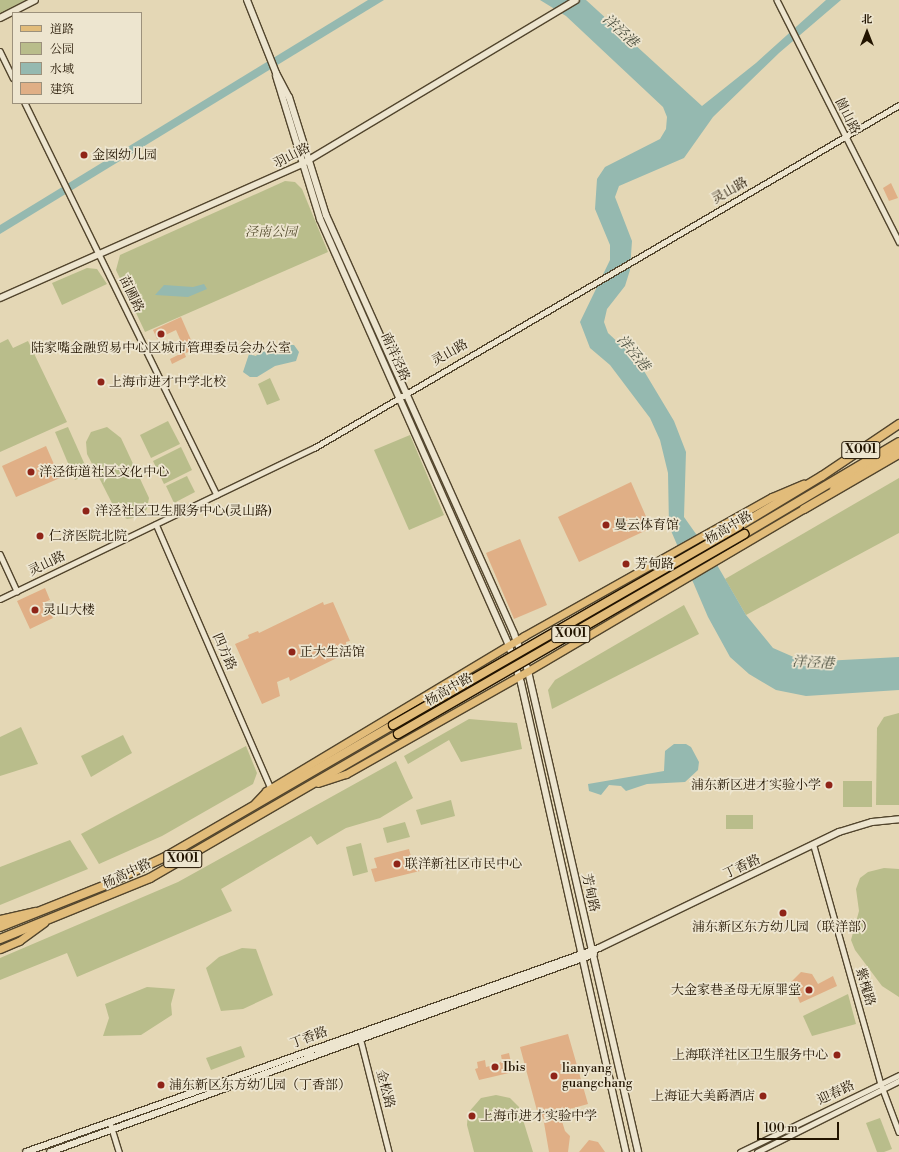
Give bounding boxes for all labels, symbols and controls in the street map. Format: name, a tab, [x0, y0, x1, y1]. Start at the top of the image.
water label: 洋泾港	[599, 11, 641, 51]
legend	[12, 12, 142, 104]
north arrow	[847, 12, 887, 52]
text: 北	[862, 13, 873, 27]
text: 道路	[50, 22, 74, 37]
text: 公园	[50, 42, 74, 57]
text: 水域	[50, 62, 74, 77]
text: 建筑	[50, 82, 74, 97]
street label: 崮山路	[831, 95, 863, 137]
street label: 羽山路	[271, 140, 313, 172]
place label: 金囡幼儿园	[92, 147, 157, 163]
marker: 金囡幼儿园	[79, 150, 89, 160]
street label: 灵山路	[709, 174, 751, 208]
park label: 泾南公园	[245, 224, 297, 240]
street label: 苗圃路	[115, 273, 147, 315]
marker: 陆家嘴金融贸易中心区城市管理委员会办公室	[156, 329, 166, 339]
street label: 南洋泾路	[377, 330, 413, 384]
water label: 洋泾港	[613, 332, 653, 374]
street label: 灵山路	[429, 336, 471, 370]
place label: 陆家嘴金融贸易中心区城市管理委员会办公室	[31, 340, 291, 356]
place label: 上海市进才中学北校	[109, 374, 226, 390]
marker: 上海市进才中学北校	[96, 377, 106, 387]
road number: X001	[841, 440, 881, 460]
place label: 洋泾街道社区文化中心	[39, 464, 169, 480]
marker: 洋泾街道社区文化中心	[26, 467, 36, 477]
place label: 洋泾社区卫生服务中心(灵山路)	[95, 503, 272, 519]
marker: 洋泾社区卫生服务中心(灵山路)	[80, 505, 92, 517]
street label: 杨高中路	[703, 508, 755, 548]
place label: 曼云体育馆	[614, 517, 679, 533]
marker: 曼云体育馆	[601, 520, 611, 530]
place label: 仁济医院北院	[49, 528, 127, 544]
marker: 仁济医院北院	[34, 530, 46, 542]
street label: 灵山路	[26, 548, 68, 580]
place label: 芳甸路	[635, 556, 674, 572]
marker: 芳甸路	[620, 558, 632, 570]
place label: 灵山大楼	[43, 602, 95, 618]
marker: 灵山大楼	[30, 605, 40, 615]
road number: X001	[551, 624, 591, 644]
street label: 四方路	[209, 631, 239, 673]
place label: 正大生活馆	[300, 644, 365, 660]
marker: 正大生活馆	[287, 647, 297, 657]
water label: 洋泾港	[792, 654, 834, 672]
street label: 杨高中路	[423, 670, 475, 710]
place label: 浦东新区进才实验小学	[691, 777, 821, 793]
marker: 浦东新区进才实验小学	[824, 780, 834, 790]
road number: X001	[163, 849, 203, 869]
street label: 丁香路	[721, 852, 763, 882]
street label: 杨高中路	[100, 856, 154, 892]
place label: 联洋新社区市民中心	[405, 856, 522, 872]
marker: 联洋新社区市民中心	[392, 859, 402, 869]
street label: 芳甸路	[578, 872, 602, 914]
marker: 浦东新区东方幼儿园（联洋部）	[778, 908, 788, 918]
place label: 浦东新区东方幼儿园（联洋部）	[692, 919, 874, 935]
street label: 紫槐路	[852, 966, 878, 1008]
place label: 大金家巷圣母无原罪堂	[671, 982, 801, 998]
marker: 大金家巷圣母无原罪堂	[804, 985, 814, 995]
street label: 丁香路	[288, 1024, 330, 1052]
place label: 上海联洋社区卫生服务中心	[672, 1047, 828, 1063]
marker: 上海联洋社区卫生服务中心	[831, 1049, 843, 1061]
place label: Ibis	[503, 1059, 525, 1075]
place label: lianyang guangchang	[562, 1061, 632, 1092]
marker: Ibis	[490, 1062, 500, 1072]
street label: 金松路	[373, 1068, 397, 1110]
marker: lianyang guangchang	[549, 1071, 559, 1081]
place label: 浦东新区东方幼儿园（丁香部）	[169, 1077, 351, 1093]
street label: 迎春路	[815, 1078, 857, 1108]
marker: 浦东新区东方幼儿园（丁香部）	[156, 1080, 166, 1090]
place label: 上海证大美爵酒店	[651, 1088, 755, 1104]
marker: 上海证大美爵酒店	[758, 1091, 768, 1101]
place label: 上海市进才实验中学	[480, 1108, 597, 1124]
marker: 上海市进才实验中学	[467, 1111, 477, 1121]
scale bar	[759, 1114, 841, 1140]
text: 100 m	[764, 1121, 798, 1136]

